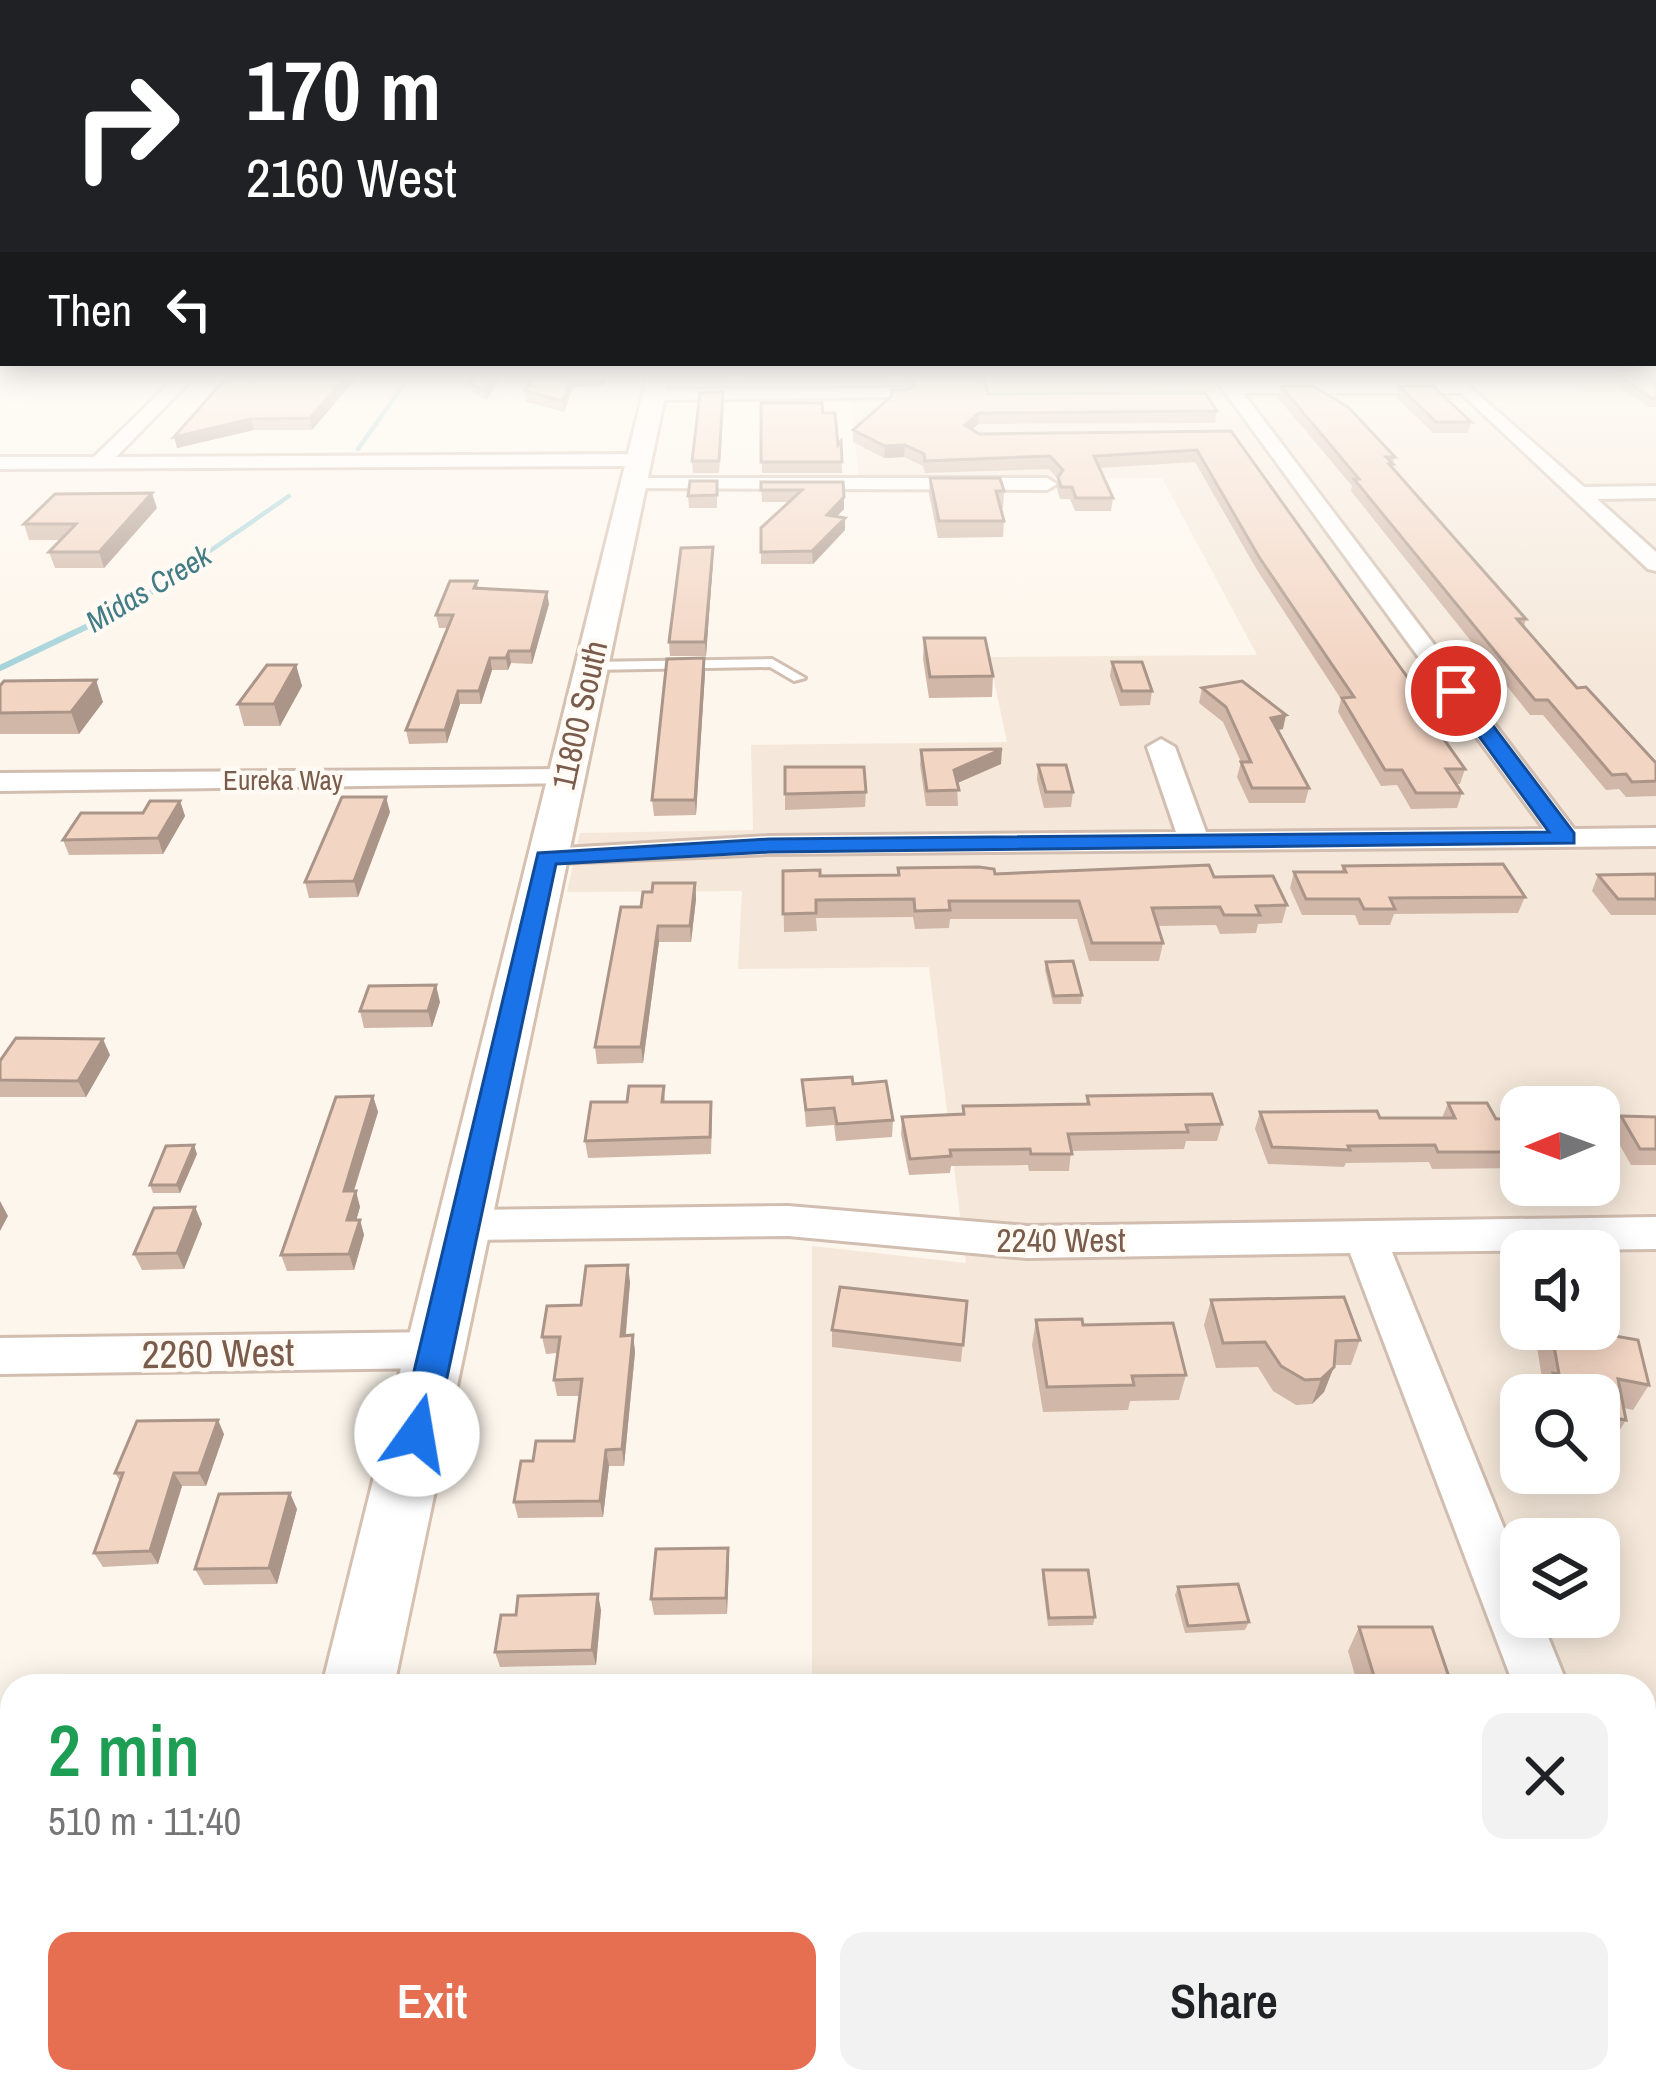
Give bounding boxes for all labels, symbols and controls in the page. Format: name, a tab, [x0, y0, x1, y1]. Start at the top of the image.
text: 170 m	[246, 33, 441, 146]
icon: right	[48, 48, 204, 204]
text: 2160 West	[246, 141, 457, 214]
icon: left	[156, 276, 222, 342]
text: Then	[48, 279, 132, 340]
water label: Midas Creek	[78, 534, 220, 641]
street label: 11800 South	[541, 636, 617, 794]
pin	[1405, 640, 1507, 742]
icon: arrive	[1423, 658, 1489, 724]
street label: Eureka Way	[223, 762, 343, 798]
north arrow	[1500, 1086, 1620, 1206]
map controls	[1500, 1086, 1620, 1638]
street label: 2240 West	[997, 1218, 1125, 1262]
button: sound	[1500, 1230, 1620, 1350]
street label: 2260 West	[141, 1326, 295, 1380]
position arrow	[354, 1371, 480, 1497]
button: search	[1500, 1374, 1620, 1494]
button: layers	[1500, 1518, 1620, 1638]
text: 2 min	[48, 1701, 200, 1798]
button: close	[1482, 1713, 1608, 1839]
text: 510 m · 11:40	[48, 1795, 241, 1847]
button: Exit	[48, 1932, 816, 2070]
button: Share	[840, 1932, 1608, 2070]

